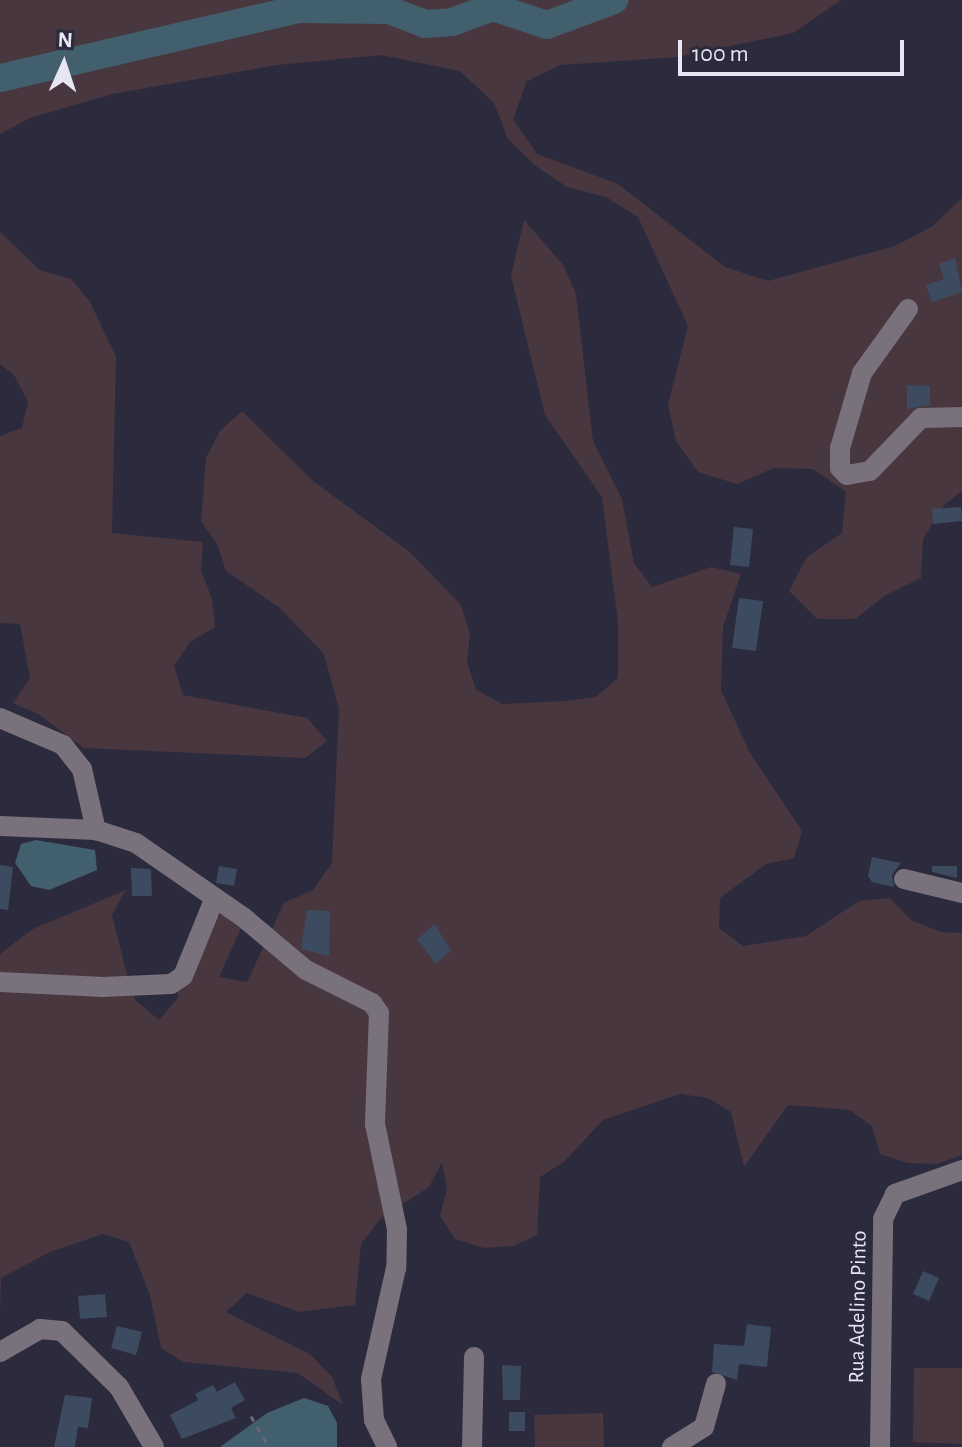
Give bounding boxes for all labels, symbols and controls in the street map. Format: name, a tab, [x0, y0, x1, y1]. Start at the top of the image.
north arrow	[24, 24, 104, 104]
scale bar	[682, 24, 908, 74]
text: N	[57, 29, 73, 51]
text: 100 m	[692, 42, 749, 66]
street label: Rua Adelino Pinto	[843, 1230, 873, 1384]

